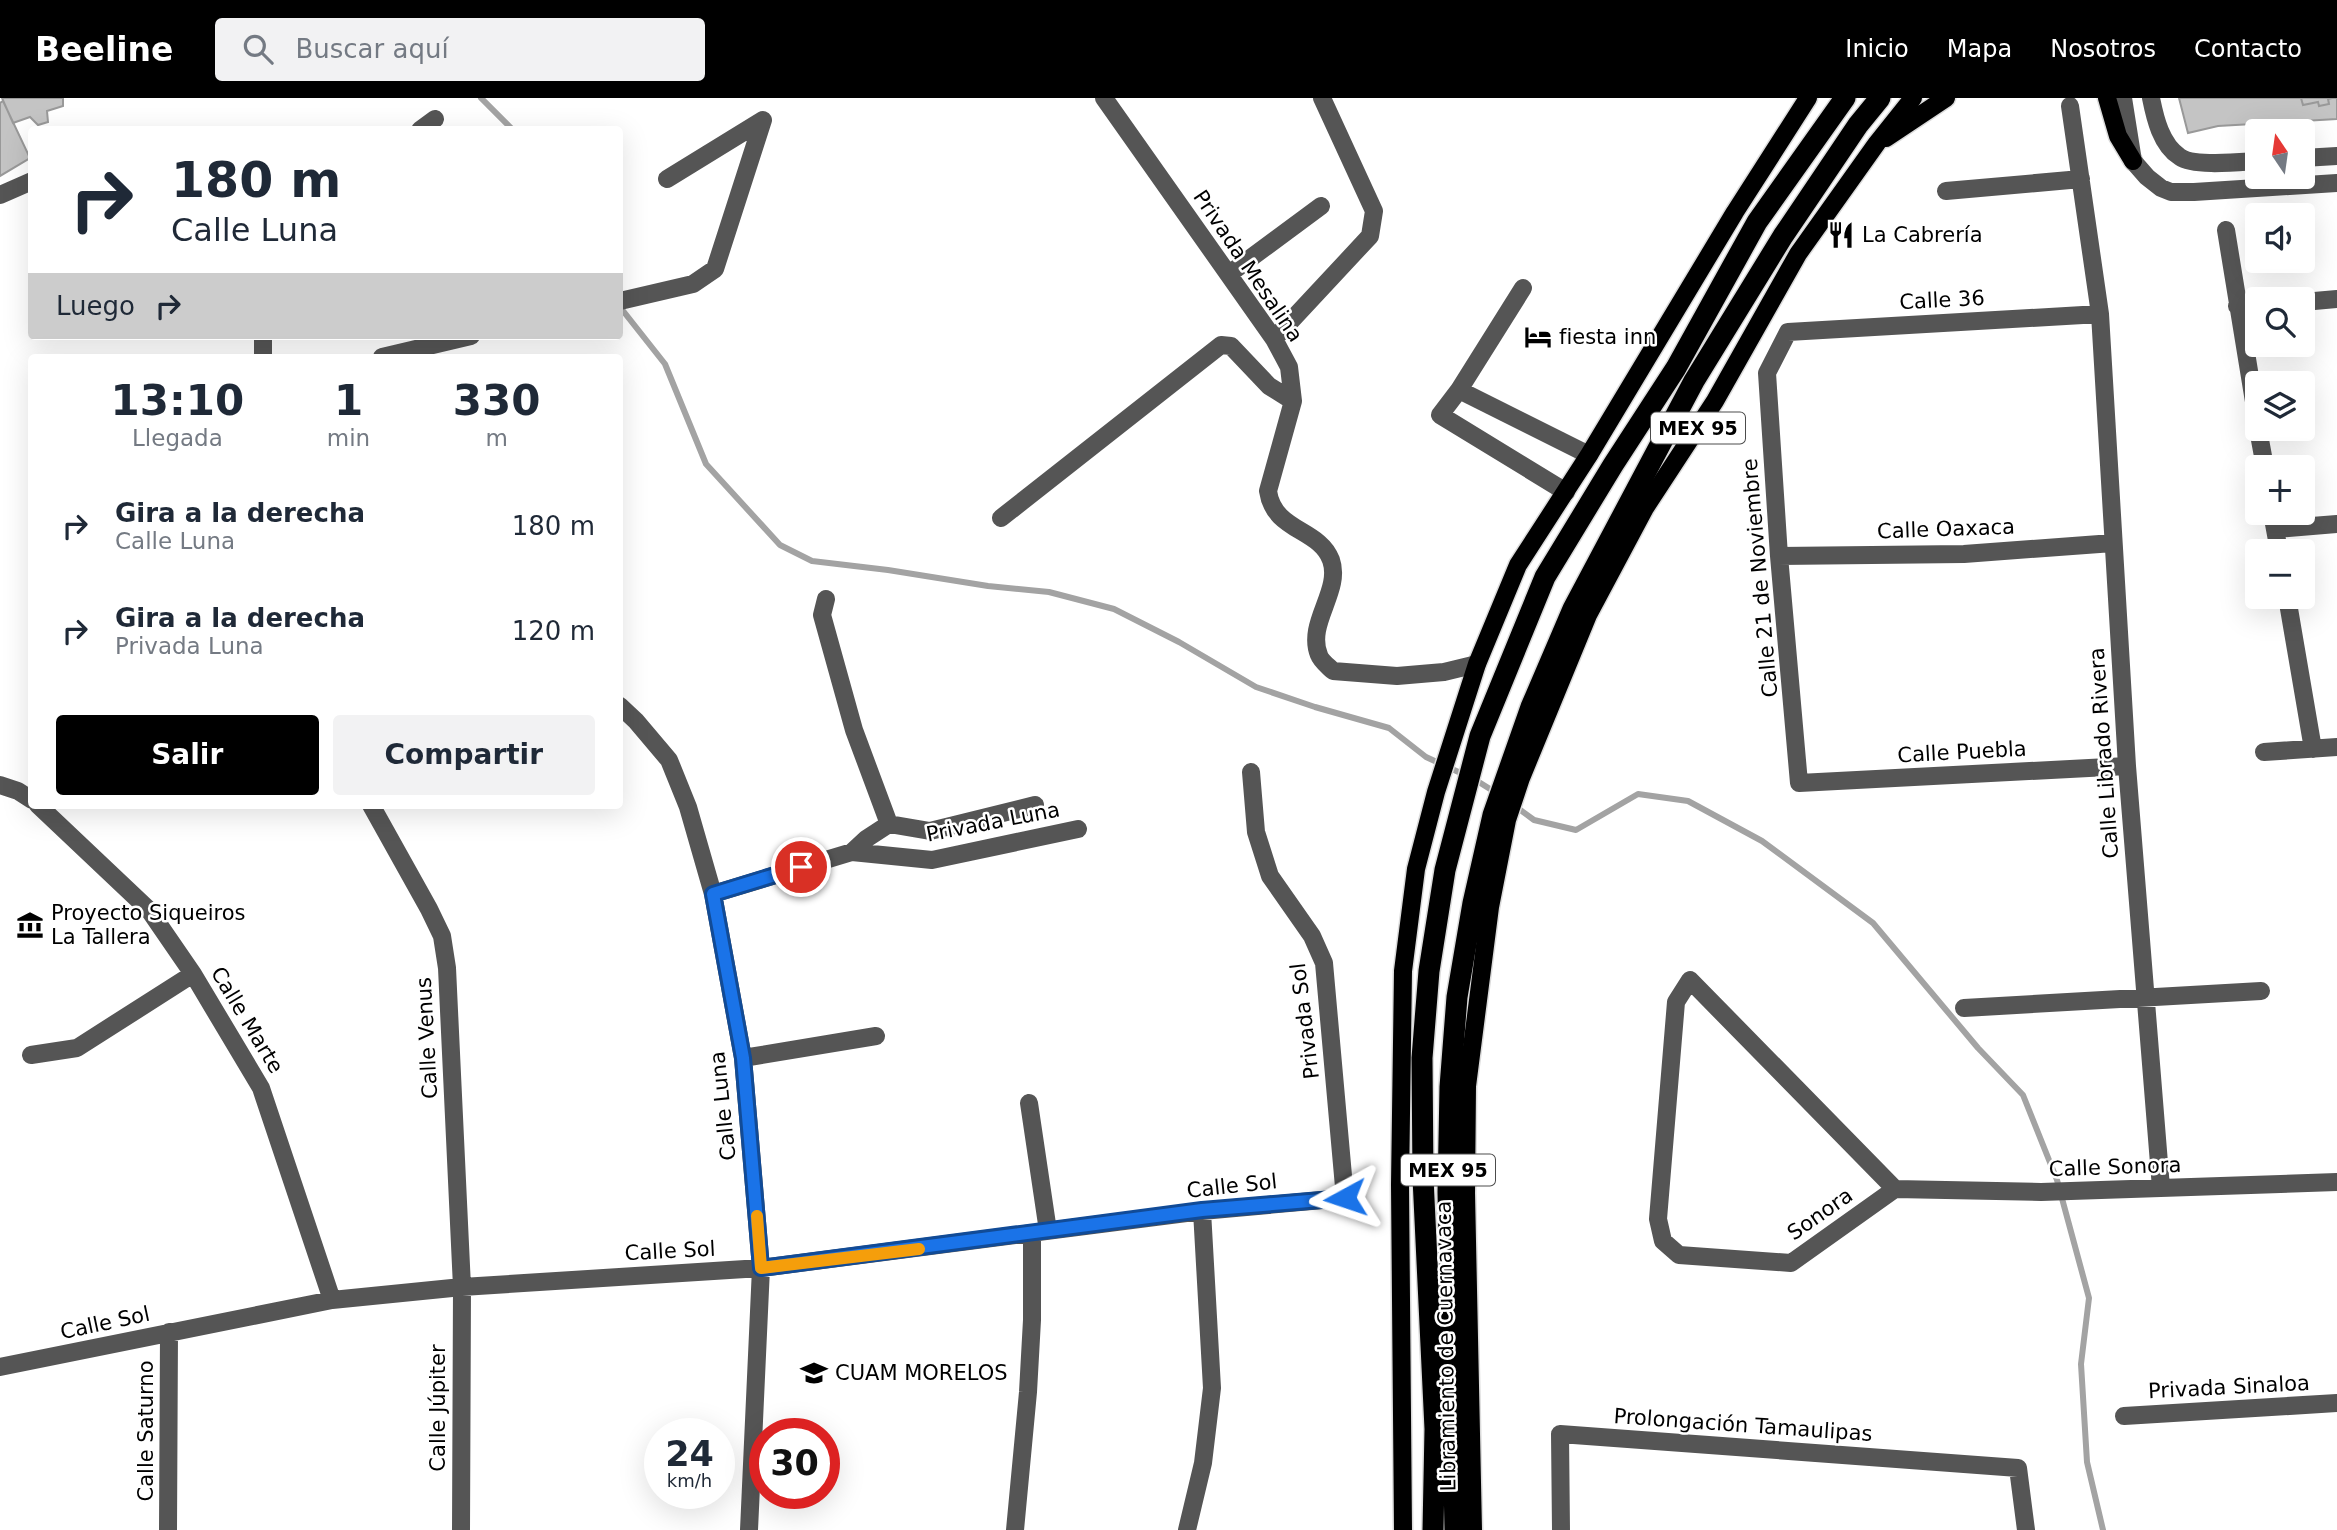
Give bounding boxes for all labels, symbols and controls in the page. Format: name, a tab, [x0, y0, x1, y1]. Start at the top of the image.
search box	[215, 18, 705, 81]
text: Beeline	[35, 30, 173, 69]
icon: search	[239, 30, 277, 68]
text: Buscar aquí	[295, 34, 449, 64]
text: Inicio	[1845, 35, 1909, 63]
text: Mapa	[1947, 35, 2012, 63]
text: Nosotros	[2050, 35, 2156, 63]
text: Contacto	[2194, 35, 2302, 63]
north arrow	[2245, 119, 2315, 189]
map controls	[2245, 119, 2315, 609]
text: 180 m	[171, 152, 341, 209]
icon: right	[56, 154, 147, 245]
street label: Privada Mesalina	[1188, 186, 1308, 346]
button: sound	[2245, 203, 2315, 273]
text: Calle Luna	[171, 211, 338, 249]
restaurant icon: La Cabrería	[1826, 220, 1856, 250]
place label: La Cabrería	[1862, 223, 1983, 247]
street label: Calle 36	[1899, 286, 1985, 314]
icon: right	[149, 287, 187, 325]
button: search	[2245, 287, 2315, 357]
text: Luego	[56, 291, 135, 321]
hotel icon: fiesta inn	[1523, 322, 1553, 352]
place label: fiesta inn	[1559, 325, 1656, 349]
button: layers	[2245, 371, 2315, 441]
text: 13:10	[111, 376, 244, 425]
text: 1	[334, 376, 363, 425]
text: 330	[453, 376, 540, 425]
road number: MEX 95	[1651, 412, 1745, 444]
text: Llegada	[132, 425, 223, 451]
text: min	[327, 425, 370, 451]
text: m	[485, 425, 508, 451]
button: +	[2245, 455, 2315, 525]
street label: Calle 21 de Noviembre	[1738, 458, 1782, 698]
text: Gira a la derecha	[115, 498, 365, 528]
icon: right	[56, 507, 94, 545]
text: 180 m	[512, 511, 595, 541]
street label: Calle Oaxaca	[1877, 515, 2015, 543]
text: Calle Luna	[115, 528, 235, 554]
button: −	[2245, 539, 2315, 609]
text: Gira a la derecha	[115, 603, 365, 633]
icon: right	[56, 612, 94, 650]
text: 120 m	[512, 616, 595, 646]
text: Privada Luna	[115, 633, 264, 659]
street label: Calle Librado Rivera	[2085, 647, 2123, 859]
button: Salir	[56, 715, 319, 795]
button: Compartir	[333, 715, 595, 795]
street label: Calle Puebla	[1897, 737, 2027, 767]
street label: Privada Luna	[924, 797, 1062, 847]
pin	[771, 837, 831, 897]
icon: arrive	[782, 848, 820, 886]
place label: Proyecto Siqueiros La Tallera	[51, 901, 246, 949]
museum icon: Proyecto Siqueiros La Tallera	[15, 910, 45, 940]
street label: Privada Sol	[1286, 961, 1324, 1081]
street label: Calle Marte	[206, 963, 288, 1077]
street label: Calle Venus	[412, 976, 442, 1100]
street label: Calle Luna	[705, 1050, 741, 1162]
street label: Calle Sonora	[2048, 1153, 2182, 1181]
road number: MEX 95	[1401, 1154, 1495, 1186]
position arrow	[1308, 1161, 1382, 1235]
street label: Calle Sol	[1186, 1169, 1278, 1203]
street label: Sonora	[1783, 1183, 1857, 1245]
street label: Libramiento de Cuernavaca	[1431, 1201, 1461, 1491]
street label: Calle Sol	[624, 1237, 716, 1265]
street label: Calle Sol	[58, 1302, 152, 1344]
street label: Calle Júpiter	[426, 1344, 450, 1472]
school or university icon: CUAM MORELOS	[799, 1358, 829, 1388]
street label: Calle Saturno	[134, 1361, 158, 1501]
place label: CUAM MORELOS	[835, 1361, 1008, 1385]
street label: Privada Sinaloa	[2148, 1371, 2310, 1403]
street label: Prolongación Tamaulipas	[1613, 1404, 1873, 1446]
speed limit sign: 30	[749, 1418, 840, 1509]
text: 24	[665, 1434, 714, 1474]
text: km/h	[667, 1470, 712, 1491]

